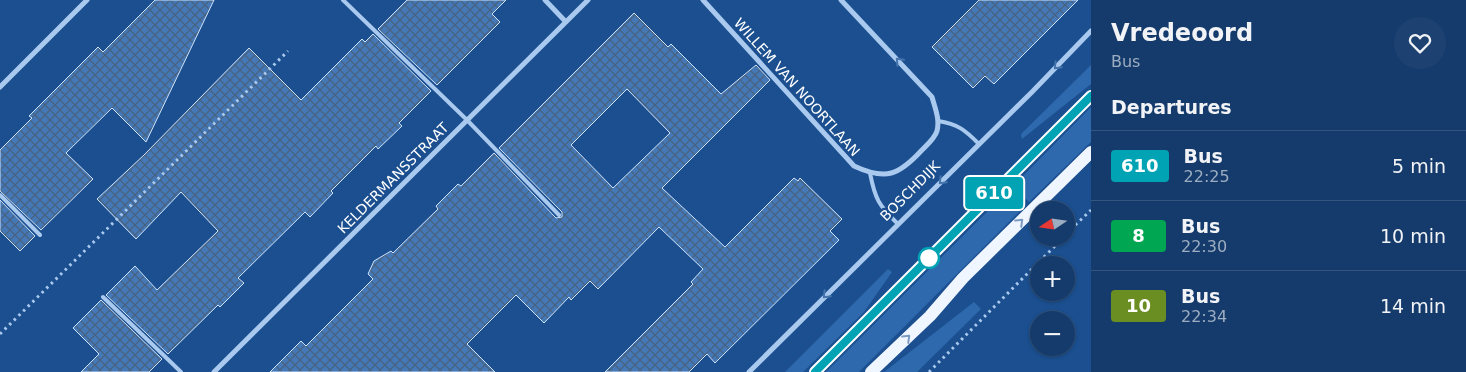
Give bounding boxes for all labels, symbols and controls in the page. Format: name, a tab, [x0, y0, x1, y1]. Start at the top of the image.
street label: WILLEM VAN NOORTLAAN	[731, 15, 863, 159]
button: heart	[1394, 17, 1446, 69]
text: Vredeoord	[1111, 19, 1253, 47]
text: Bus	[1111, 52, 1140, 71]
one-way arrow	[896, 58, 905, 67]
one-way arrow	[1054, 61, 1063, 70]
text: Departures	[1111, 96, 1232, 118]
street label: KELDERMANSSTRAAT	[334, 119, 452, 237]
text: Bus	[1184, 145, 1223, 167]
text: 610	[1121, 155, 1159, 176]
text: 5 min	[1392, 155, 1446, 177]
street label: BOSCHDIJK	[877, 157, 944, 224]
text: 22:25	[1184, 167, 1230, 186]
one-way arrow	[939, 175, 948, 184]
line badge: 610	[965, 177, 1023, 209]
text: 610	[975, 182, 1013, 203]
north arrow	[1030, 201, 1075, 246]
map controls	[1030, 201, 1075, 356]
text: Bus	[1181, 215, 1220, 237]
one-way arrow	[1014, 219, 1023, 228]
text: 8	[1132, 225, 1145, 246]
text: 10 min	[1380, 225, 1446, 247]
text: 22:30	[1181, 237, 1227, 256]
unlabelled marker	[918, 247, 940, 269]
button: +	[1030, 256, 1075, 301]
text: Bus	[1181, 285, 1220, 307]
one-way arrow	[823, 289, 832, 298]
text: 10	[1126, 295, 1151, 316]
text: 14 min	[1380, 295, 1446, 317]
text: 22:34	[1181, 307, 1227, 326]
button: −	[1030, 311, 1075, 356]
one-way arrow	[901, 335, 910, 344]

